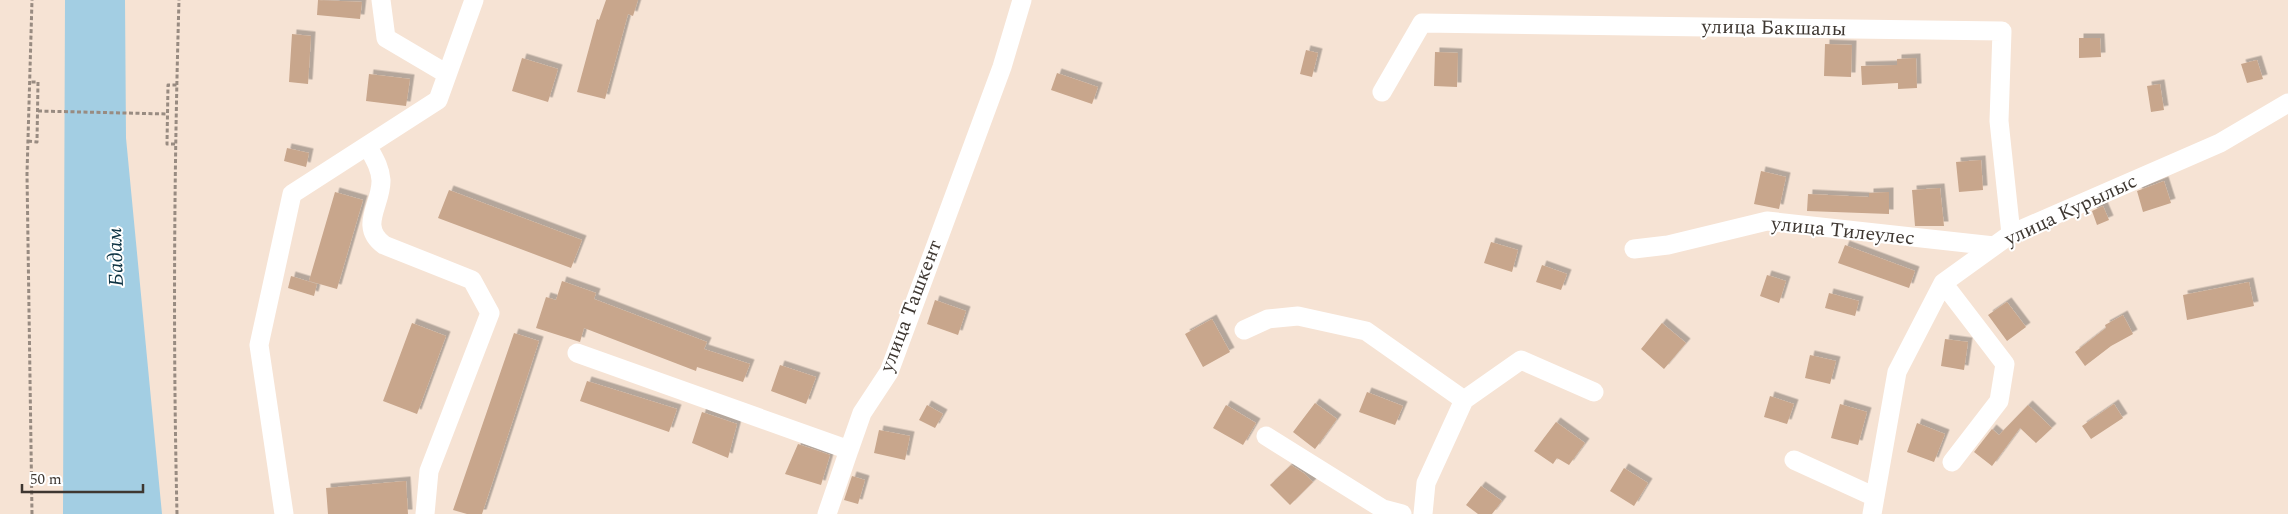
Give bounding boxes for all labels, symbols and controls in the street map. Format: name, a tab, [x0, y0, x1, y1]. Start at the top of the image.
street label: улица Бакшалы	[1700, 12, 1847, 44]
street label: улица Курылыс	[1999, 166, 2142, 254]
street label: улица Тилеулес	[1769, 208, 1916, 253]
water label: Бадам	[99, 227, 133, 287]
street label: улица Ташкент	[872, 235, 950, 377]
scale bar	[22, 462, 144, 494]
text: 50 m	[30, 468, 62, 491]

